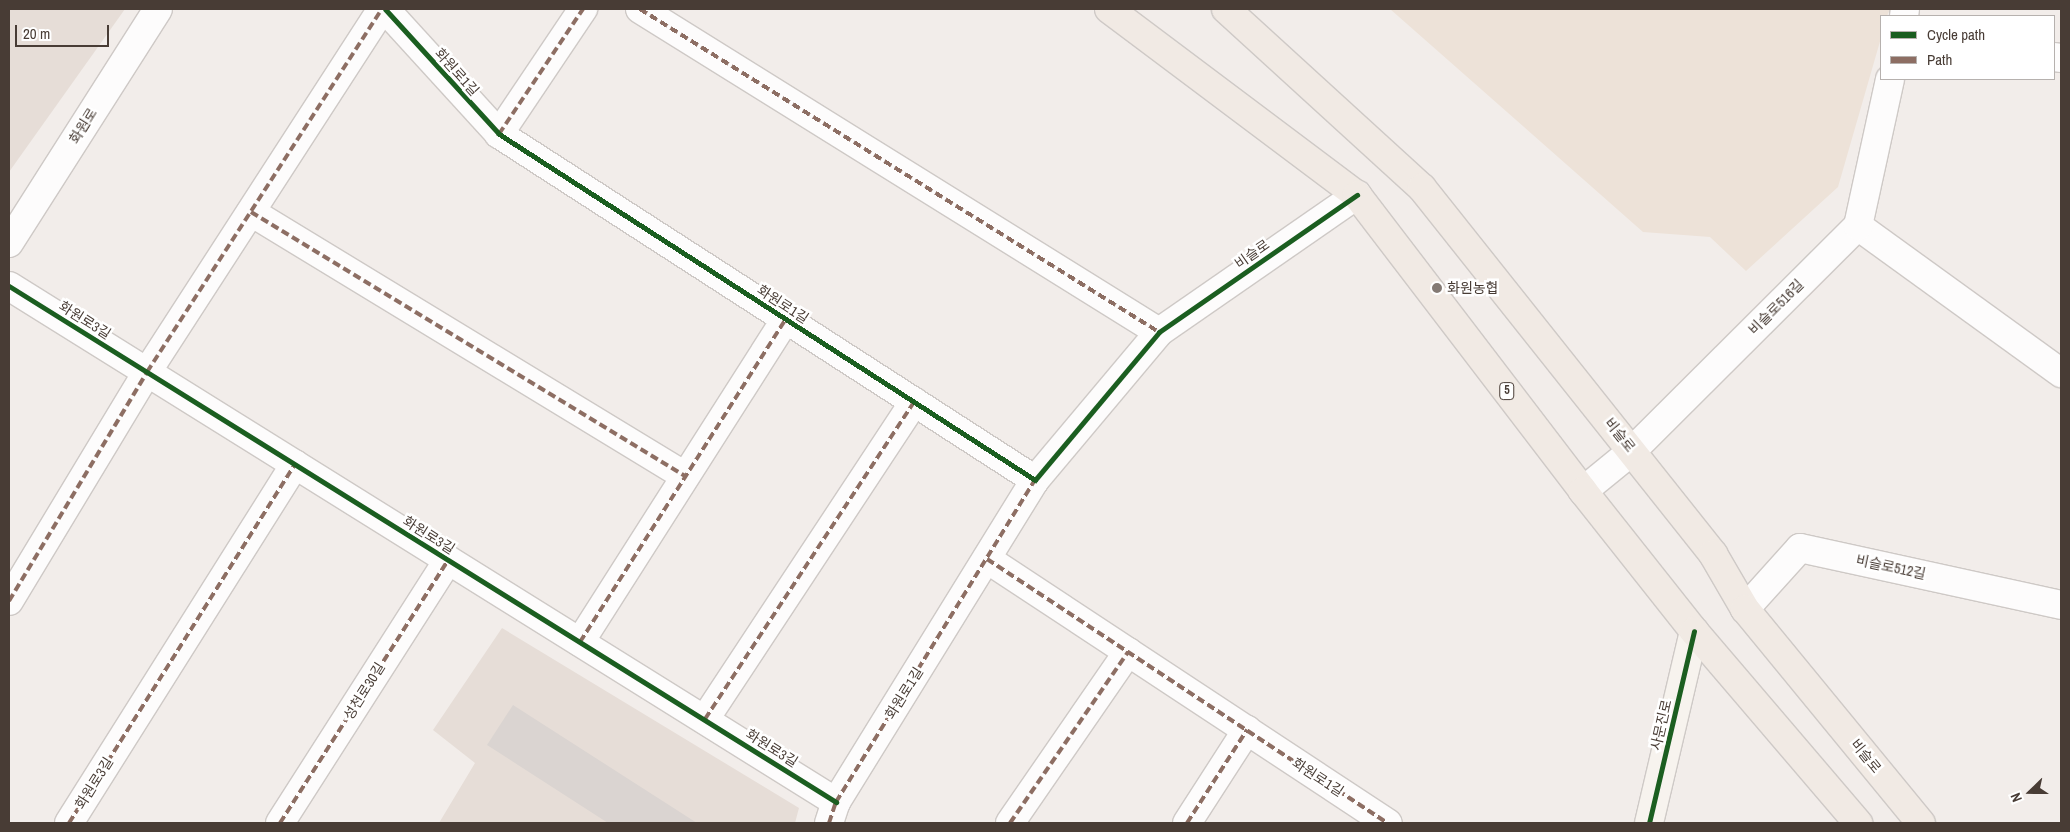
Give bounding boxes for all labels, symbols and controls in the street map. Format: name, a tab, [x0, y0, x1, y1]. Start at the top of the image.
scale bar	[18, 15, 111, 47]
legend	[1880, 15, 2055, 80]
text: 20 m	[23, 23, 50, 44]
text: Cycle path	[1927, 24, 1985, 45]
street label: 화원로1길	[431, 45, 483, 99]
text: Path	[1927, 49, 1952, 70]
street label: 화원로	[66, 105, 100, 147]
street label: 비슬로	[1231, 236, 1273, 272]
street label: 비슬로516길	[1745, 276, 1807, 338]
place label: 화원농협	[1447, 280, 1499, 296]
street label: 화원로1길	[754, 281, 812, 327]
marker: 화원농협	[1431, 282, 1443, 294]
street label: 화원로3길	[56, 298, 114, 342]
road number: 5	[1498, 382, 1516, 401]
street label: 비슬로	[1601, 415, 1639, 455]
street label: 화원로3길	[400, 513, 458, 557]
street label: 비슬로512길	[1855, 551, 1927, 583]
street label: 성천로30길	[340, 659, 388, 723]
street label: 화원로1길	[882, 664, 926, 722]
street label: 사문진로	[1647, 698, 1675, 752]
street label: 화원로3길	[743, 726, 801, 770]
street label: 비슬로	[1847, 736, 1885, 776]
street label: 화원로3길	[72, 754, 116, 812]
street label: 화원로1길	[1289, 754, 1347, 800]
north arrow	[2005, 767, 2055, 817]
text: N	[2006, 790, 2026, 805]

